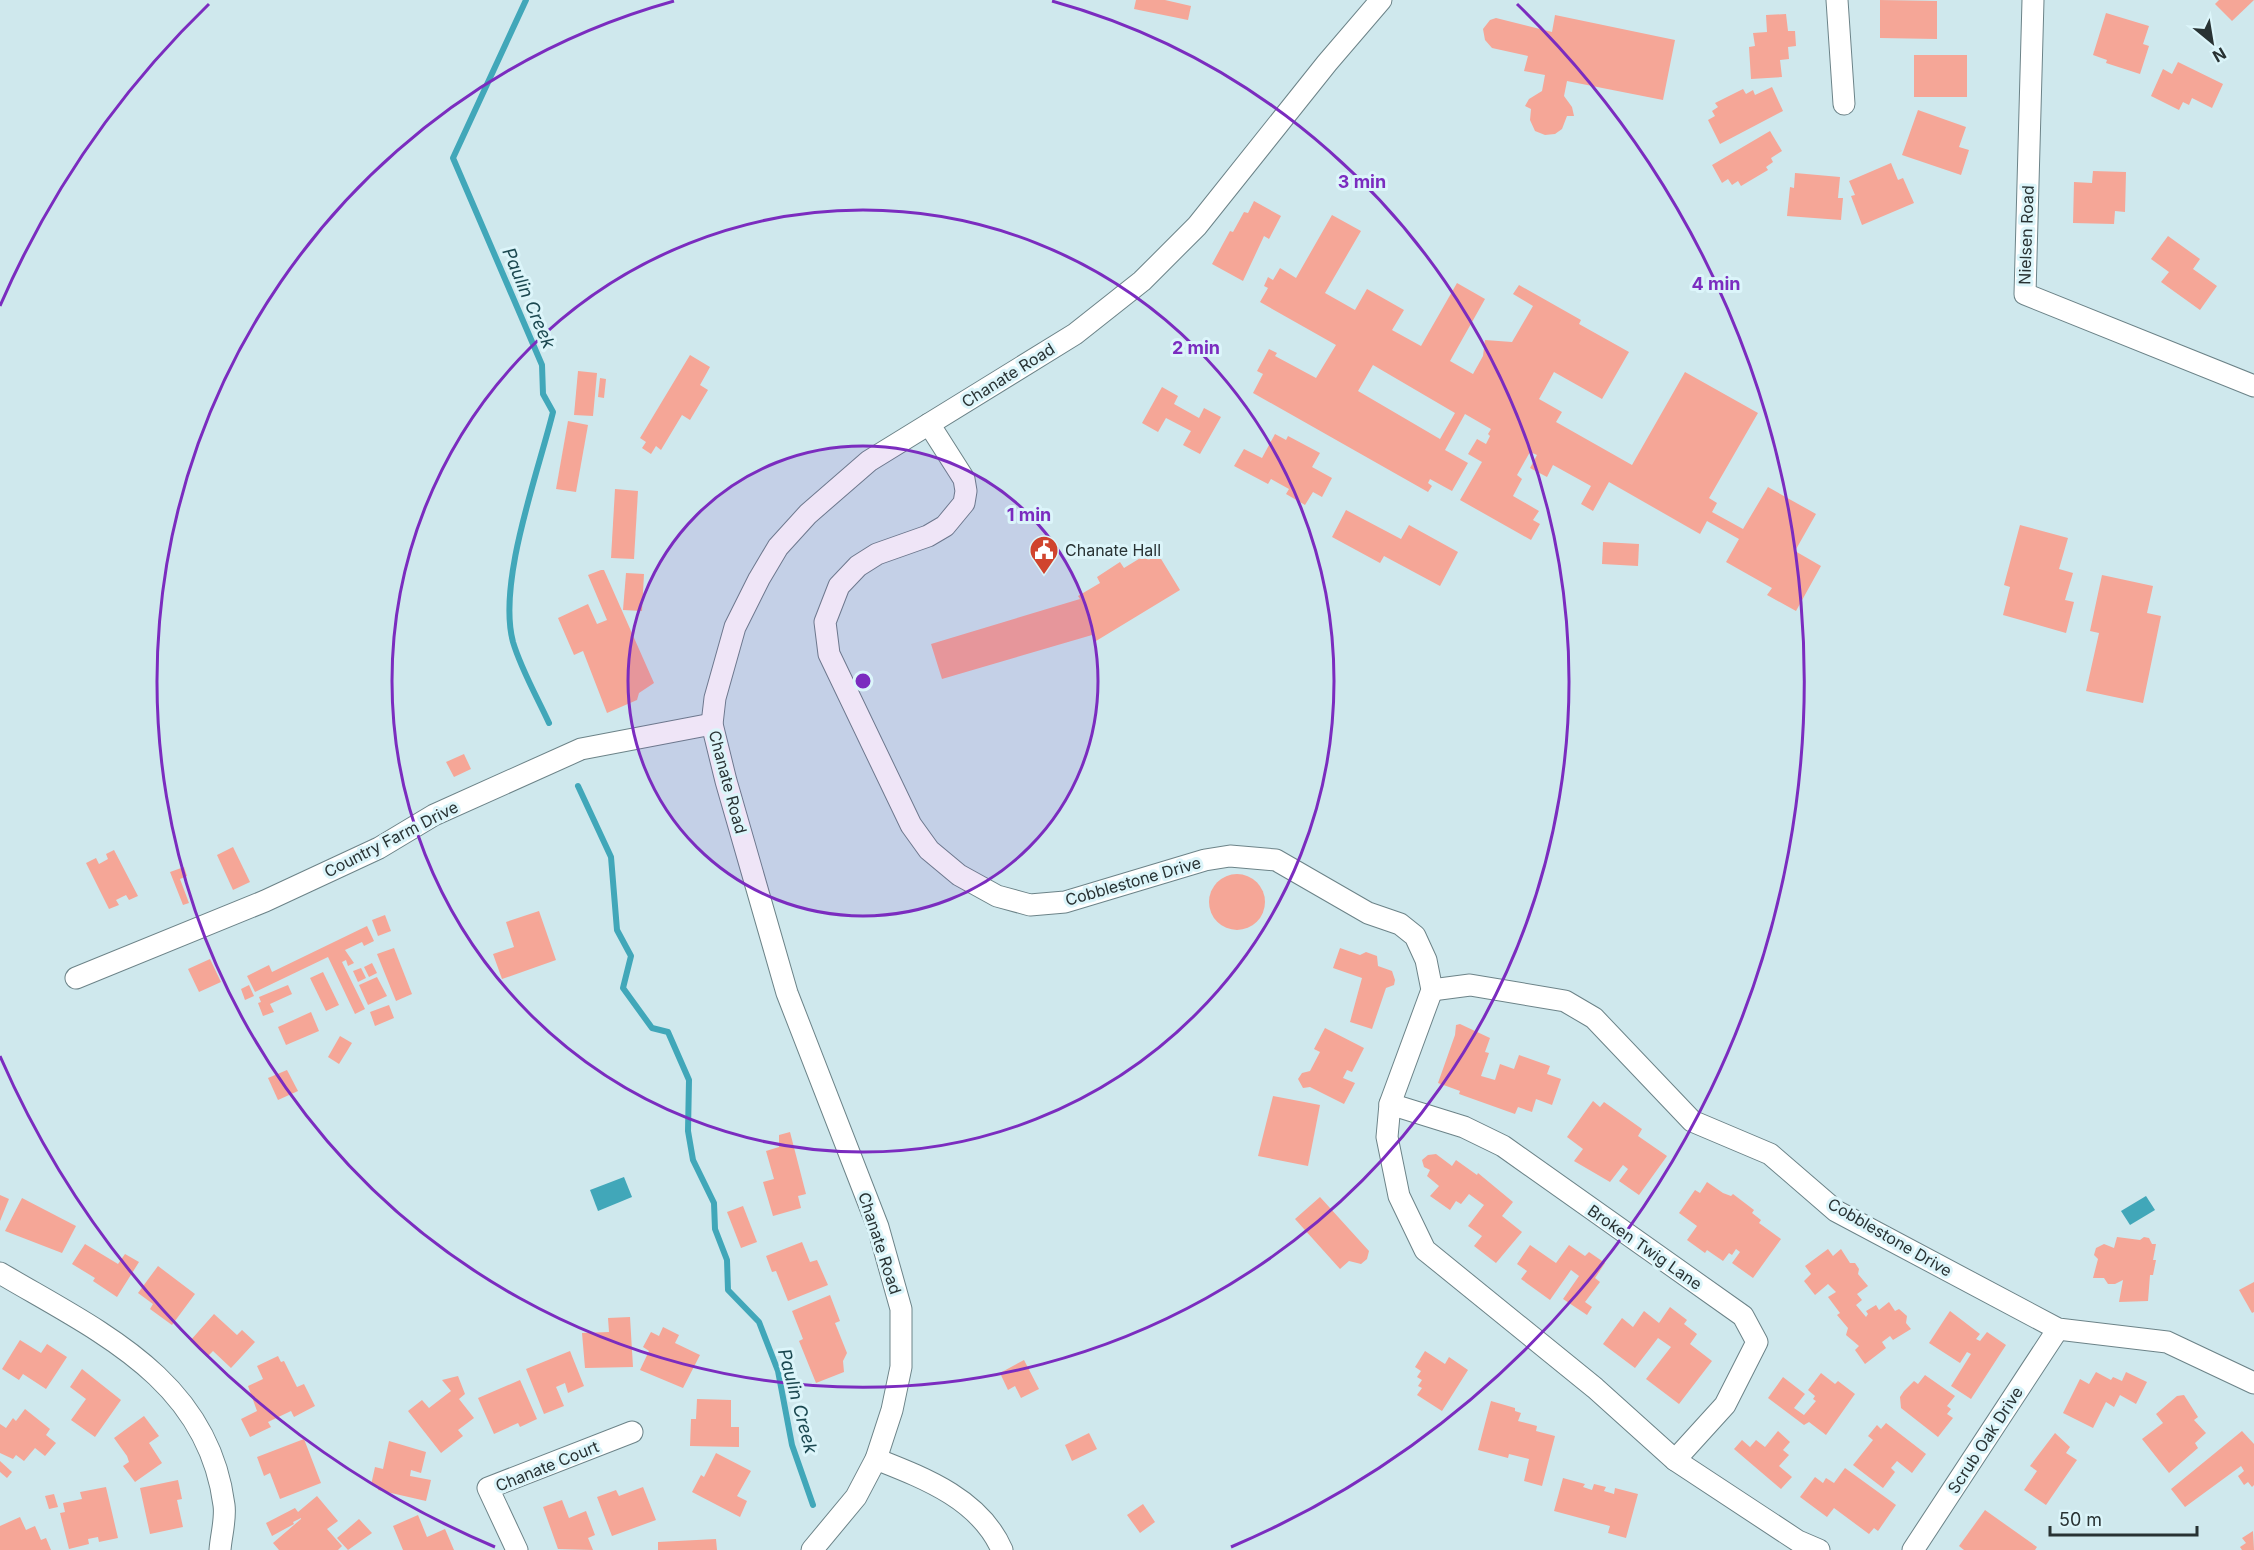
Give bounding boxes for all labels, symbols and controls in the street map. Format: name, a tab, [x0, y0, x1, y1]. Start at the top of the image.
north arrow	[2182, 12, 2242, 72]
text: N	[2209, 43, 2230, 67]
text: 3 min	[1338, 171, 1386, 192]
street label: Nielsen Road	[2014, 185, 2038, 285]
water label: Paulin Creek	[498, 244, 560, 353]
text: 4 min	[1692, 273, 1740, 294]
text: 2 min	[1172, 337, 1220, 358]
street label: Chanate Road	[958, 338, 1058, 412]
text: 1 min	[1007, 504, 1051, 525]
public building icon: Chanate Hall	[1028, 534, 1060, 576]
place label: Chanate Hall	[1065, 540, 1161, 560]
centre of rings	[853, 671, 873, 691]
street label: Chanate Road	[705, 728, 751, 836]
street label: Country Farm Drive	[321, 797, 461, 881]
street label: Cobblestone Drive	[1063, 852, 1203, 910]
street label: Chanate Road	[854, 1189, 906, 1297]
street label: Cobblestone Drive	[1824, 1193, 1956, 1281]
street label: Broken Twig Lane	[1584, 1200, 1706, 1294]
water label: Paulin Creek	[774, 1346, 822, 1457]
street label: Scrub Oak Drive	[1943, 1383, 2027, 1497]
street label: Chanate Court	[492, 1436, 602, 1496]
scale bar	[2050, 1499, 2197, 1537]
text: 50 m	[2059, 1509, 2102, 1530]

